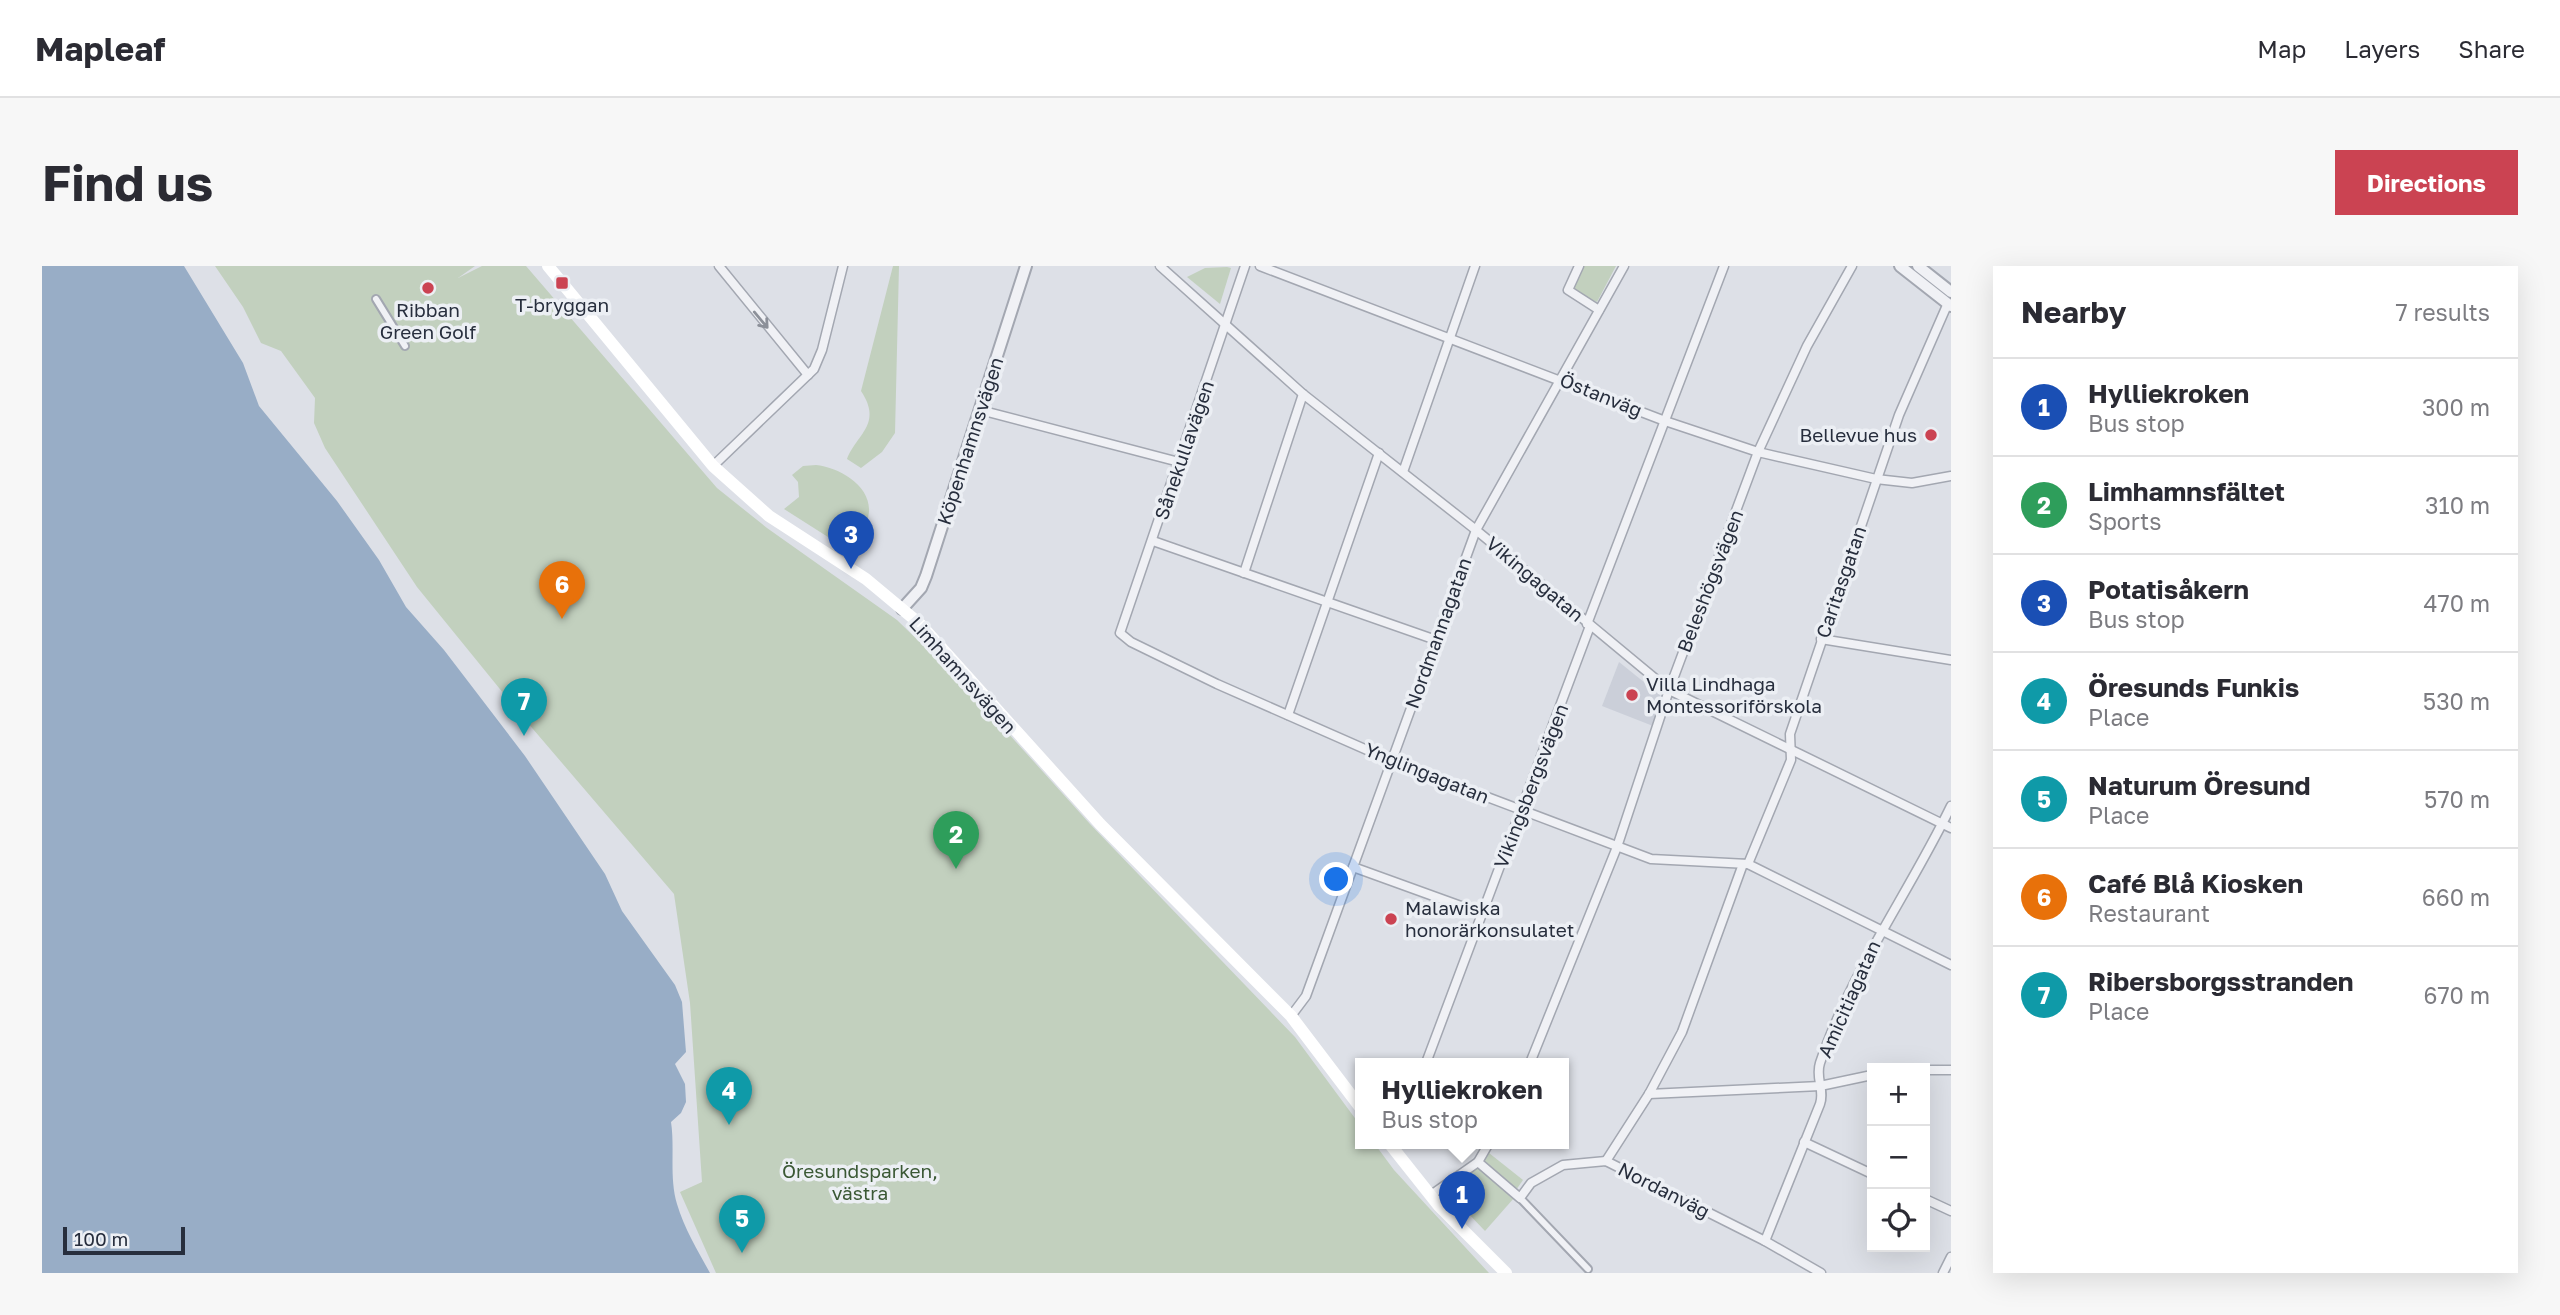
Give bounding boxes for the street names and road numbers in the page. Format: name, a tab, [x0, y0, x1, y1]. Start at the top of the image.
street label: Köpenhamnsvägen	[932, 354, 1007, 528]
street label: Östanväg	[1557, 368, 1646, 421]
street label: Sånekullavägen	[1149, 377, 1218, 522]
street label: Beleshögsvägen	[1672, 506, 1747, 655]
street label: Caritasgatan	[1811, 523, 1870, 641]
street label: Vikingagatan	[1482, 531, 1589, 626]
street label: Nordmannagatan	[1400, 554, 1475, 711]
street label: Limhamnsvägen	[905, 612, 1022, 738]
street label: Vikingsbergsvägen	[1489, 700, 1572, 871]
street label: Ynglingagatan	[1362, 737, 1493, 808]
street label: Amicitiagatan	[1812, 937, 1885, 1061]
street label: Nordanväg	[1615, 1157, 1714, 1222]

